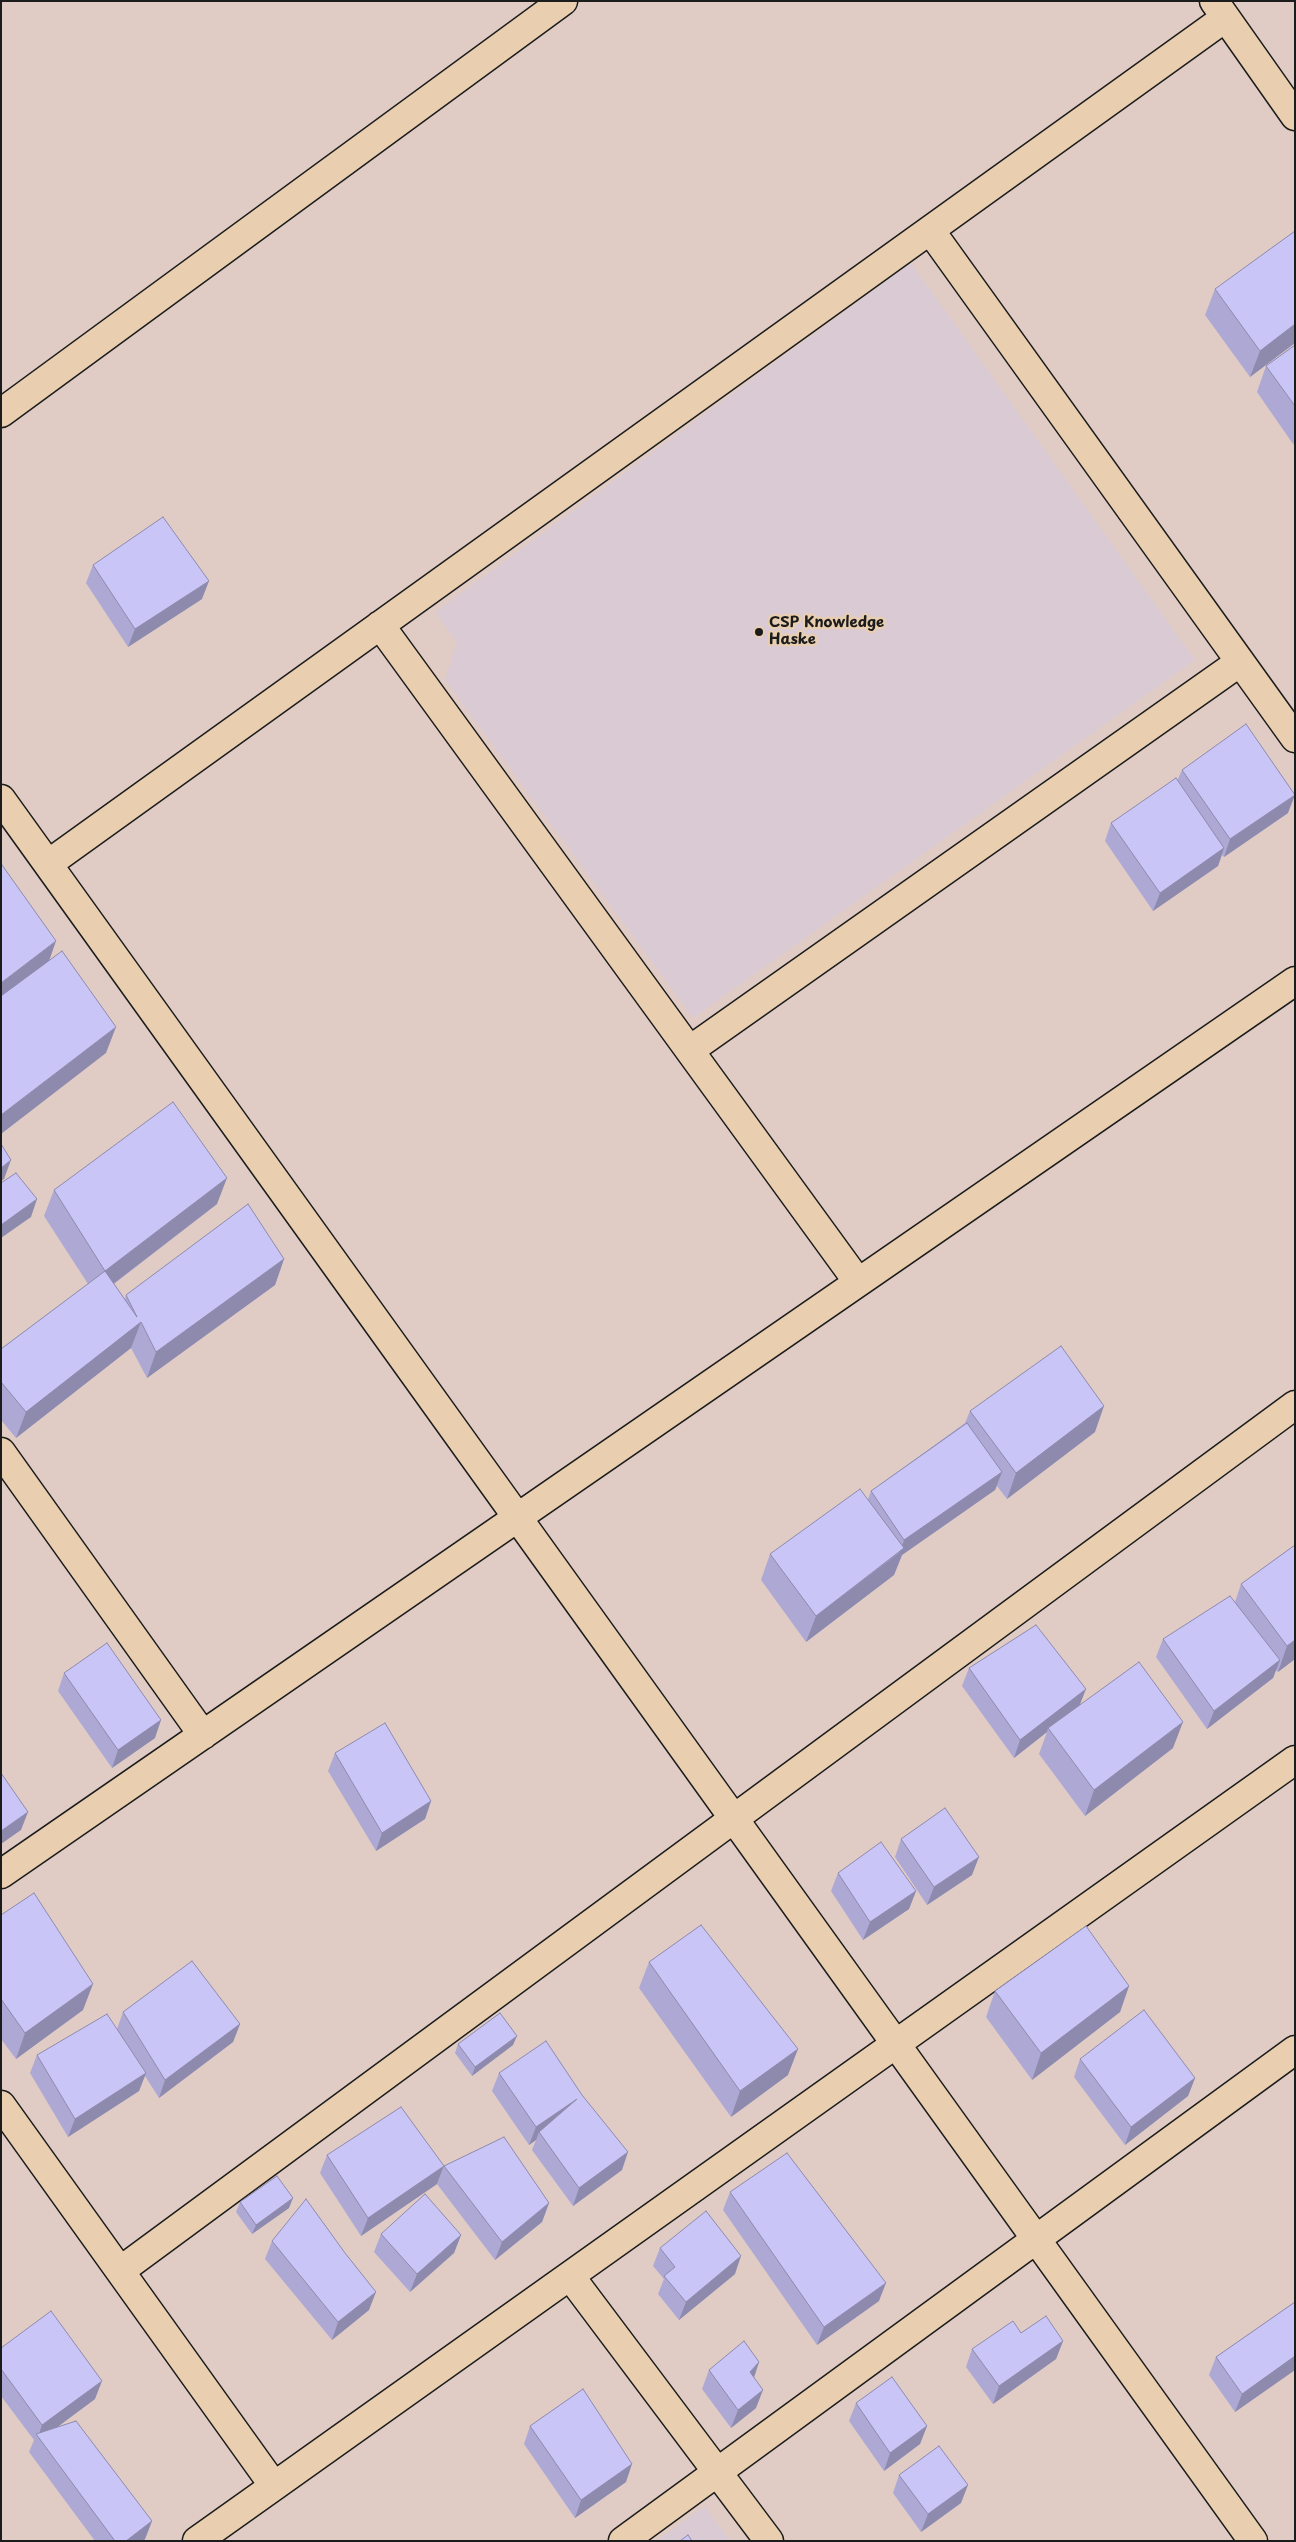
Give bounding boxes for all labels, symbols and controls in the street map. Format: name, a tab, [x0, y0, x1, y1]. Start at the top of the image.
place label: CSP Knowledge Haske	[769, 614, 884, 649]
marker: CSP Knowledge Haske	[753, 626, 765, 638]

